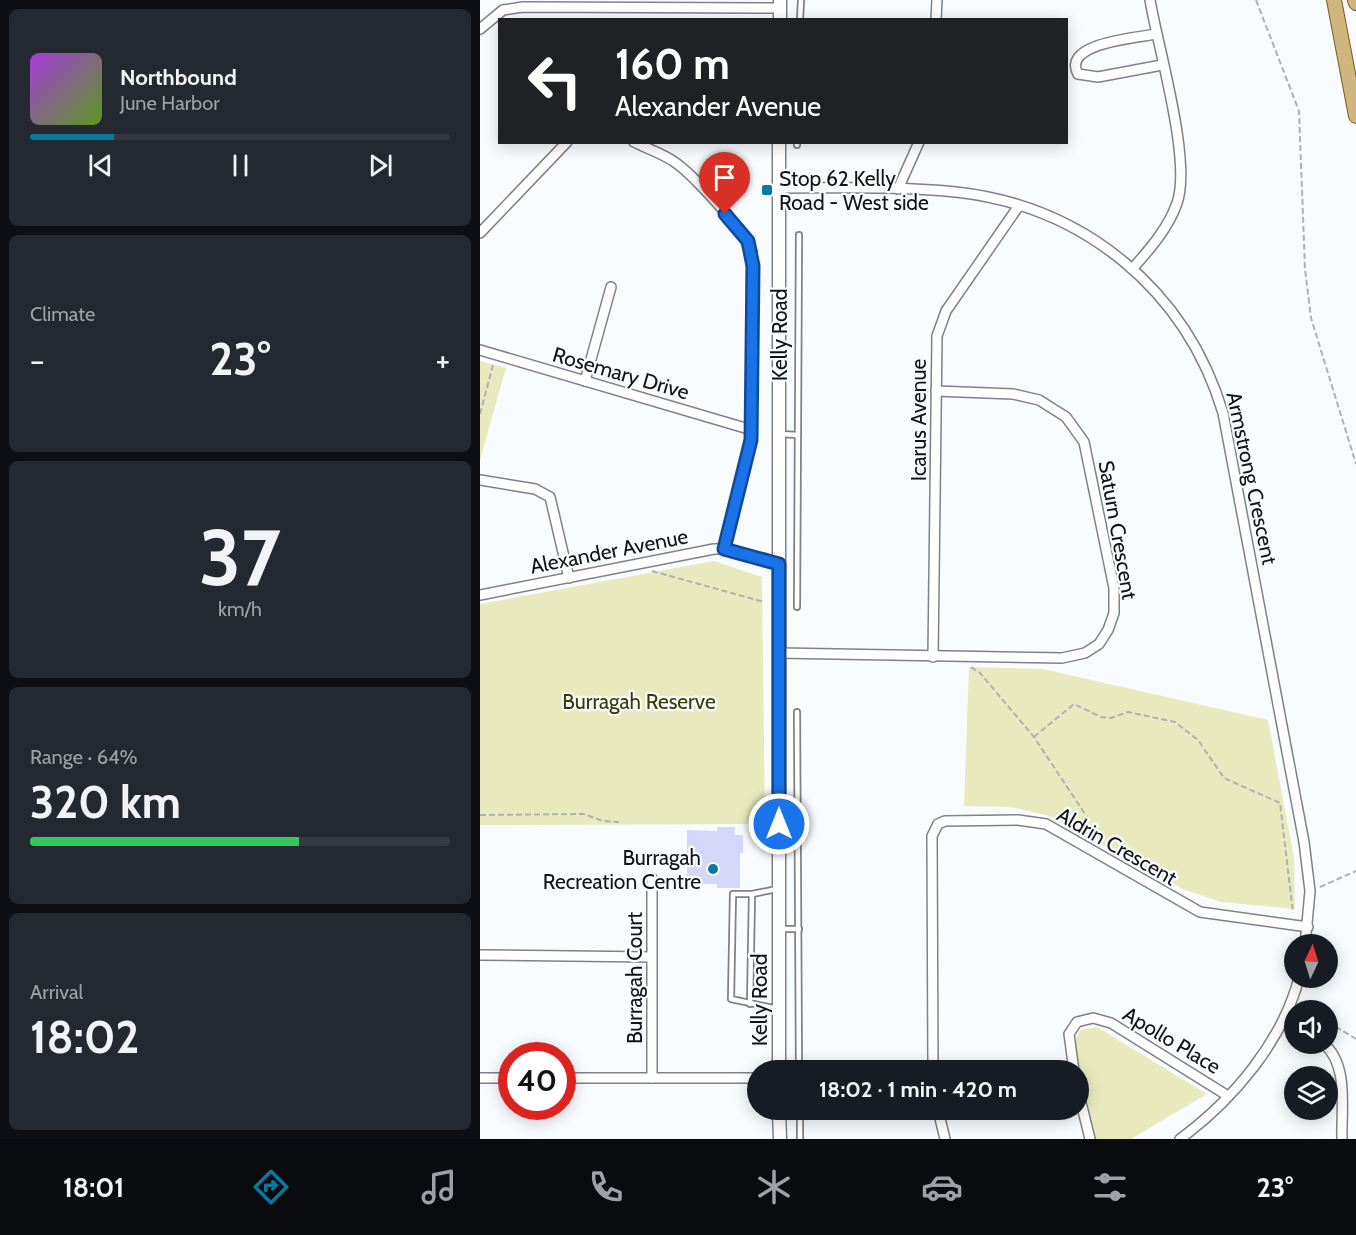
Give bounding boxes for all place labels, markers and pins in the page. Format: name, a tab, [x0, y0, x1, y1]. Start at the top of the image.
pin	[699, 152, 750, 214]
place label: Stop 62 Kelly Road - West side	[779, 166, 929, 215]
marker: Stop 62 Kelly Road - West side	[760, 183, 774, 197]
place label: Burragah Recreation Centre	[543, 845, 701, 894]
marker: Burragah Recreation Centre	[706, 862, 720, 876]

